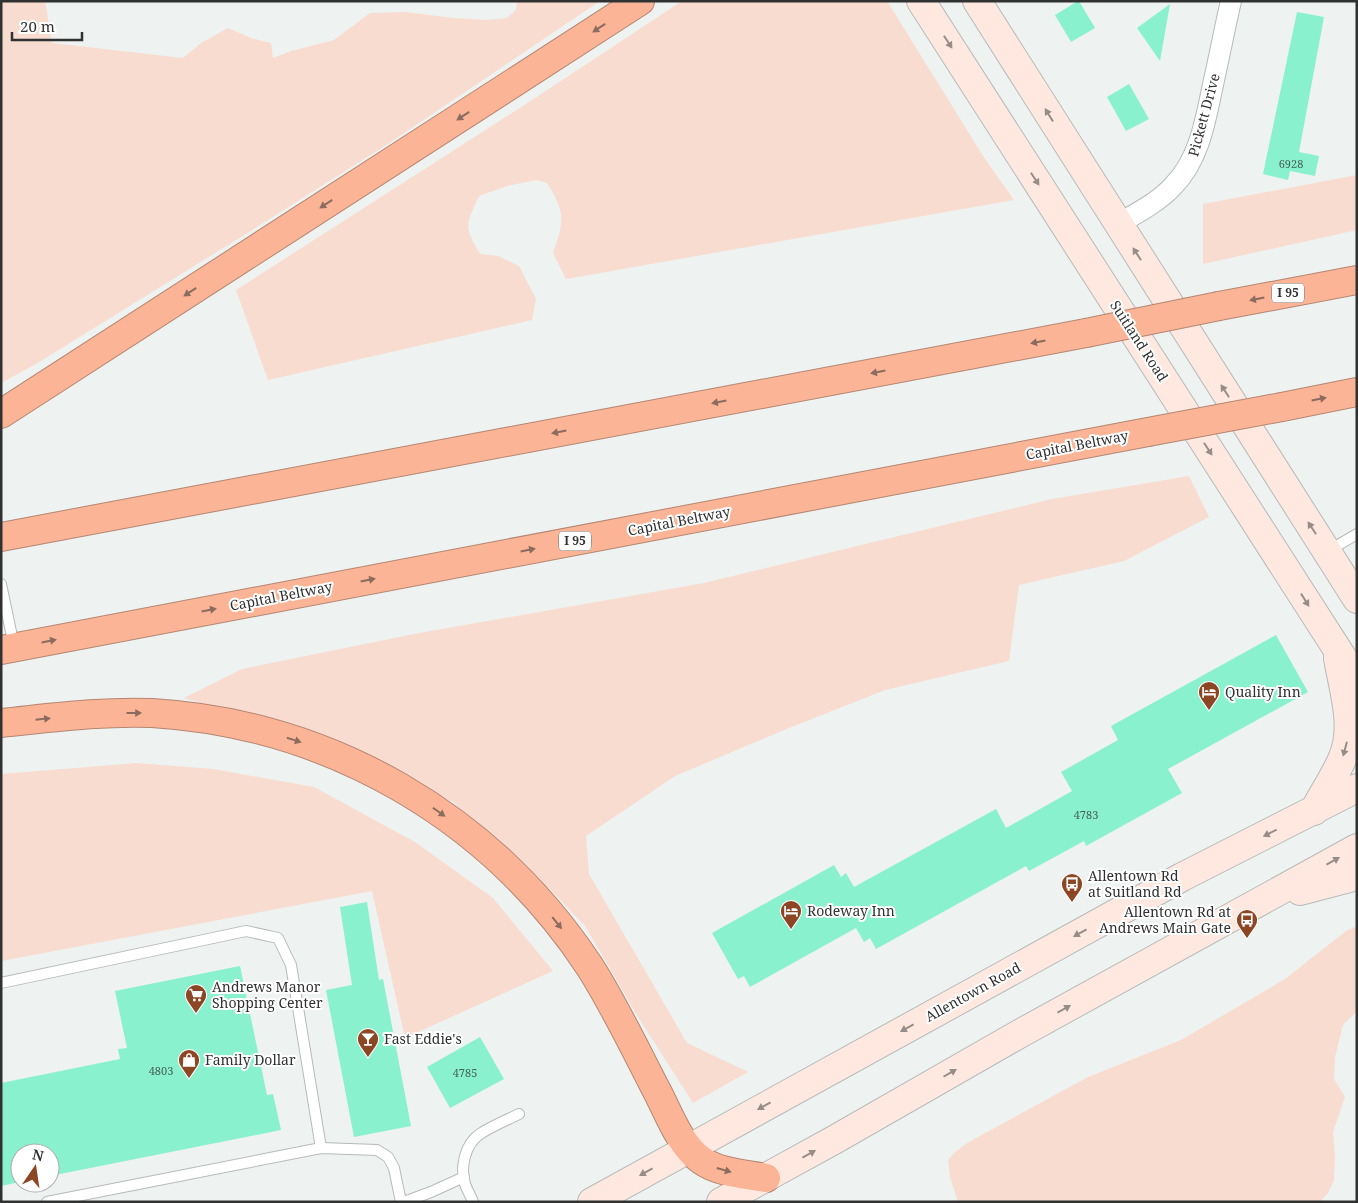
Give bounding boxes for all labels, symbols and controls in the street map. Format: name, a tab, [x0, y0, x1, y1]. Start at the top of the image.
scale bar	[12, 10, 82, 42]
text: 20 m	[20, 16, 55, 36]
one-way arrow	[593, 23, 606, 32]
one-way arrow	[943, 36, 952, 49]
street label: Pickett Drive	[1183, 71, 1224, 159]
one-way arrow	[1044, 108, 1053, 121]
one-way arrow	[456, 111, 469, 121]
house number: 6928	[1279, 156, 1303, 171]
one-way arrow	[1031, 172, 1040, 186]
one-way arrow	[320, 199, 333, 209]
one-way arrow	[1133, 248, 1142, 261]
road number: I 95	[1272, 284, 1304, 302]
one-way arrow	[183, 288, 196, 297]
one-way arrow	[1250, 295, 1265, 303]
street label: Suitland Road	[1106, 296, 1173, 385]
one-way arrow	[1030, 338, 1046, 346]
one-way arrow	[871, 368, 886, 376]
one-way arrow	[1220, 385, 1230, 398]
one-way arrow	[1312, 395, 1328, 403]
one-way arrow	[711, 398, 726, 406]
street label: Capital Beltway	[1024, 425, 1130, 464]
one-way arrow	[551, 429, 567, 437]
one-way arrow	[1203, 442, 1213, 455]
street label: Capital Beltway	[626, 501, 732, 540]
one-way arrow	[1308, 521, 1317, 535]
road number: I 95	[559, 532, 591, 550]
one-way arrow	[520, 545, 536, 553]
one-way arrow	[361, 575, 377, 583]
street label: Capital Beltway	[228, 576, 334, 615]
one-way arrow	[1301, 593, 1310, 607]
one-way arrow	[201, 606, 217, 614]
one-way arrow	[42, 636, 58, 644]
hotel icon: Quality Inn	[1197, 680, 1221, 711]
place label: Quality Inn	[1225, 682, 1301, 701]
one-way arrow	[127, 709, 143, 717]
one-way arrow	[36, 715, 52, 723]
one-way arrow	[287, 736, 302, 744]
one-way arrow	[1341, 741, 1349, 756]
one-way arrow	[432, 807, 446, 817]
house number: 4783	[1074, 807, 1098, 822]
one-way arrow	[1263, 829, 1277, 837]
one-way arrow	[1326, 857, 1341, 865]
place label: Allentown Rd at Suitland Rd	[1088, 866, 1182, 901]
bus stop icon: Allentown Rd at Suitland Rd	[1060, 872, 1084, 903]
hotel icon: Rodeway Inn	[779, 899, 803, 930]
place label: Rodeway Inn	[807, 901, 895, 920]
place label: Allentown Rd at Andrews Main Gate	[1099, 902, 1231, 937]
bus stop icon: Allentown Rd at Andrews Main Gate	[1235, 908, 1259, 939]
one-way arrow	[551, 916, 562, 929]
one-way arrow	[1073, 929, 1087, 938]
street label: Allentown Road	[922, 957, 1024, 1026]
place label: Andrews Manor Shopping Center	[212, 977, 323, 1012]
supermarket icon: Andrews Manor Shopping Center	[184, 983, 208, 1014]
one-way arrow	[1057, 1005, 1071, 1014]
one-way arrow	[900, 1024, 914, 1032]
bar icon: Fast Eddie's	[356, 1027, 380, 1058]
place label: Fast Eddie's	[384, 1029, 462, 1048]
shop icon: Family Dollar	[177, 1048, 201, 1079]
place label: Family Dollar	[205, 1050, 296, 1069]
house number: 4803	[149, 1063, 173, 1078]
house number: 4785	[453, 1065, 477, 1080]
one-way arrow	[943, 1069, 957, 1078]
one-way arrow	[758, 1102, 771, 1111]
north arrow	[10, 1143, 60, 1193]
text: N	[31, 1144, 46, 1165]
one-way arrow	[802, 1150, 816, 1158]
one-way arrow	[717, 1166, 732, 1174]
one-way arrow	[638, 1168, 653, 1176]

